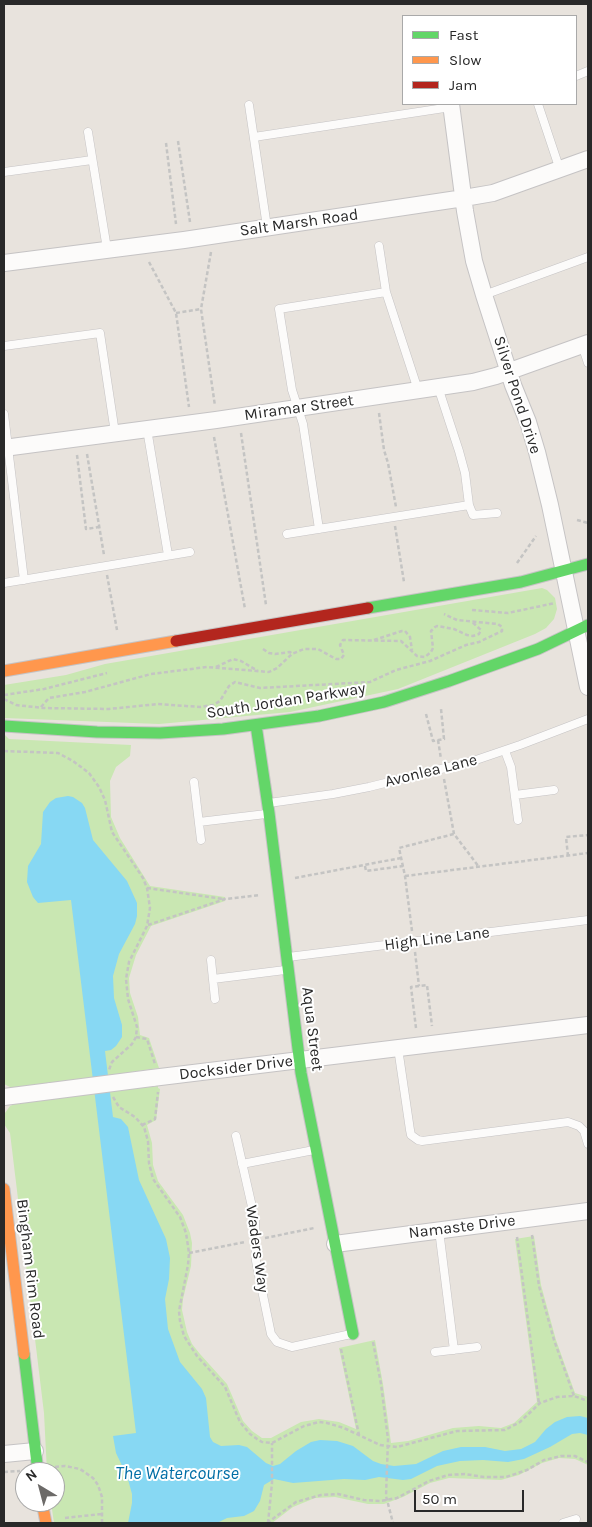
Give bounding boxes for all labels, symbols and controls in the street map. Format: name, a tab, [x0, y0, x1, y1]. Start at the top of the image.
legend	[402, 15, 577, 105]
text: Fast	[449, 26, 478, 44]
text: Slow	[449, 51, 481, 69]
text: Jam	[449, 76, 477, 94]
street label: Salt Marsh Road	[238, 205, 360, 241]
street label: Silver Pond Drive	[489, 334, 545, 456]
street label: Miramar Street	[243, 391, 355, 425]
street label: South Jordan Parkway	[205, 679, 367, 723]
street label: Avonlea Lane	[383, 750, 479, 792]
street label: High Line Lane	[383, 923, 491, 955]
street label: Aqua Street	[297, 986, 327, 1072]
street label: Docksider Drive	[178, 1052, 294, 1084]
street label: Bingham Rim Road	[12, 1198, 48, 1340]
street label: Waders Way	[241, 1204, 273, 1294]
street label: Namaste Drive	[408, 1211, 516, 1243]
north arrow	[15, 1462, 65, 1512]
water label: The Watercourse	[115, 1463, 239, 1485]
text: N	[22, 1466, 40, 1485]
scale bar	[417, 1480, 527, 1512]
text: 50 m	[422, 1490, 457, 1508]

